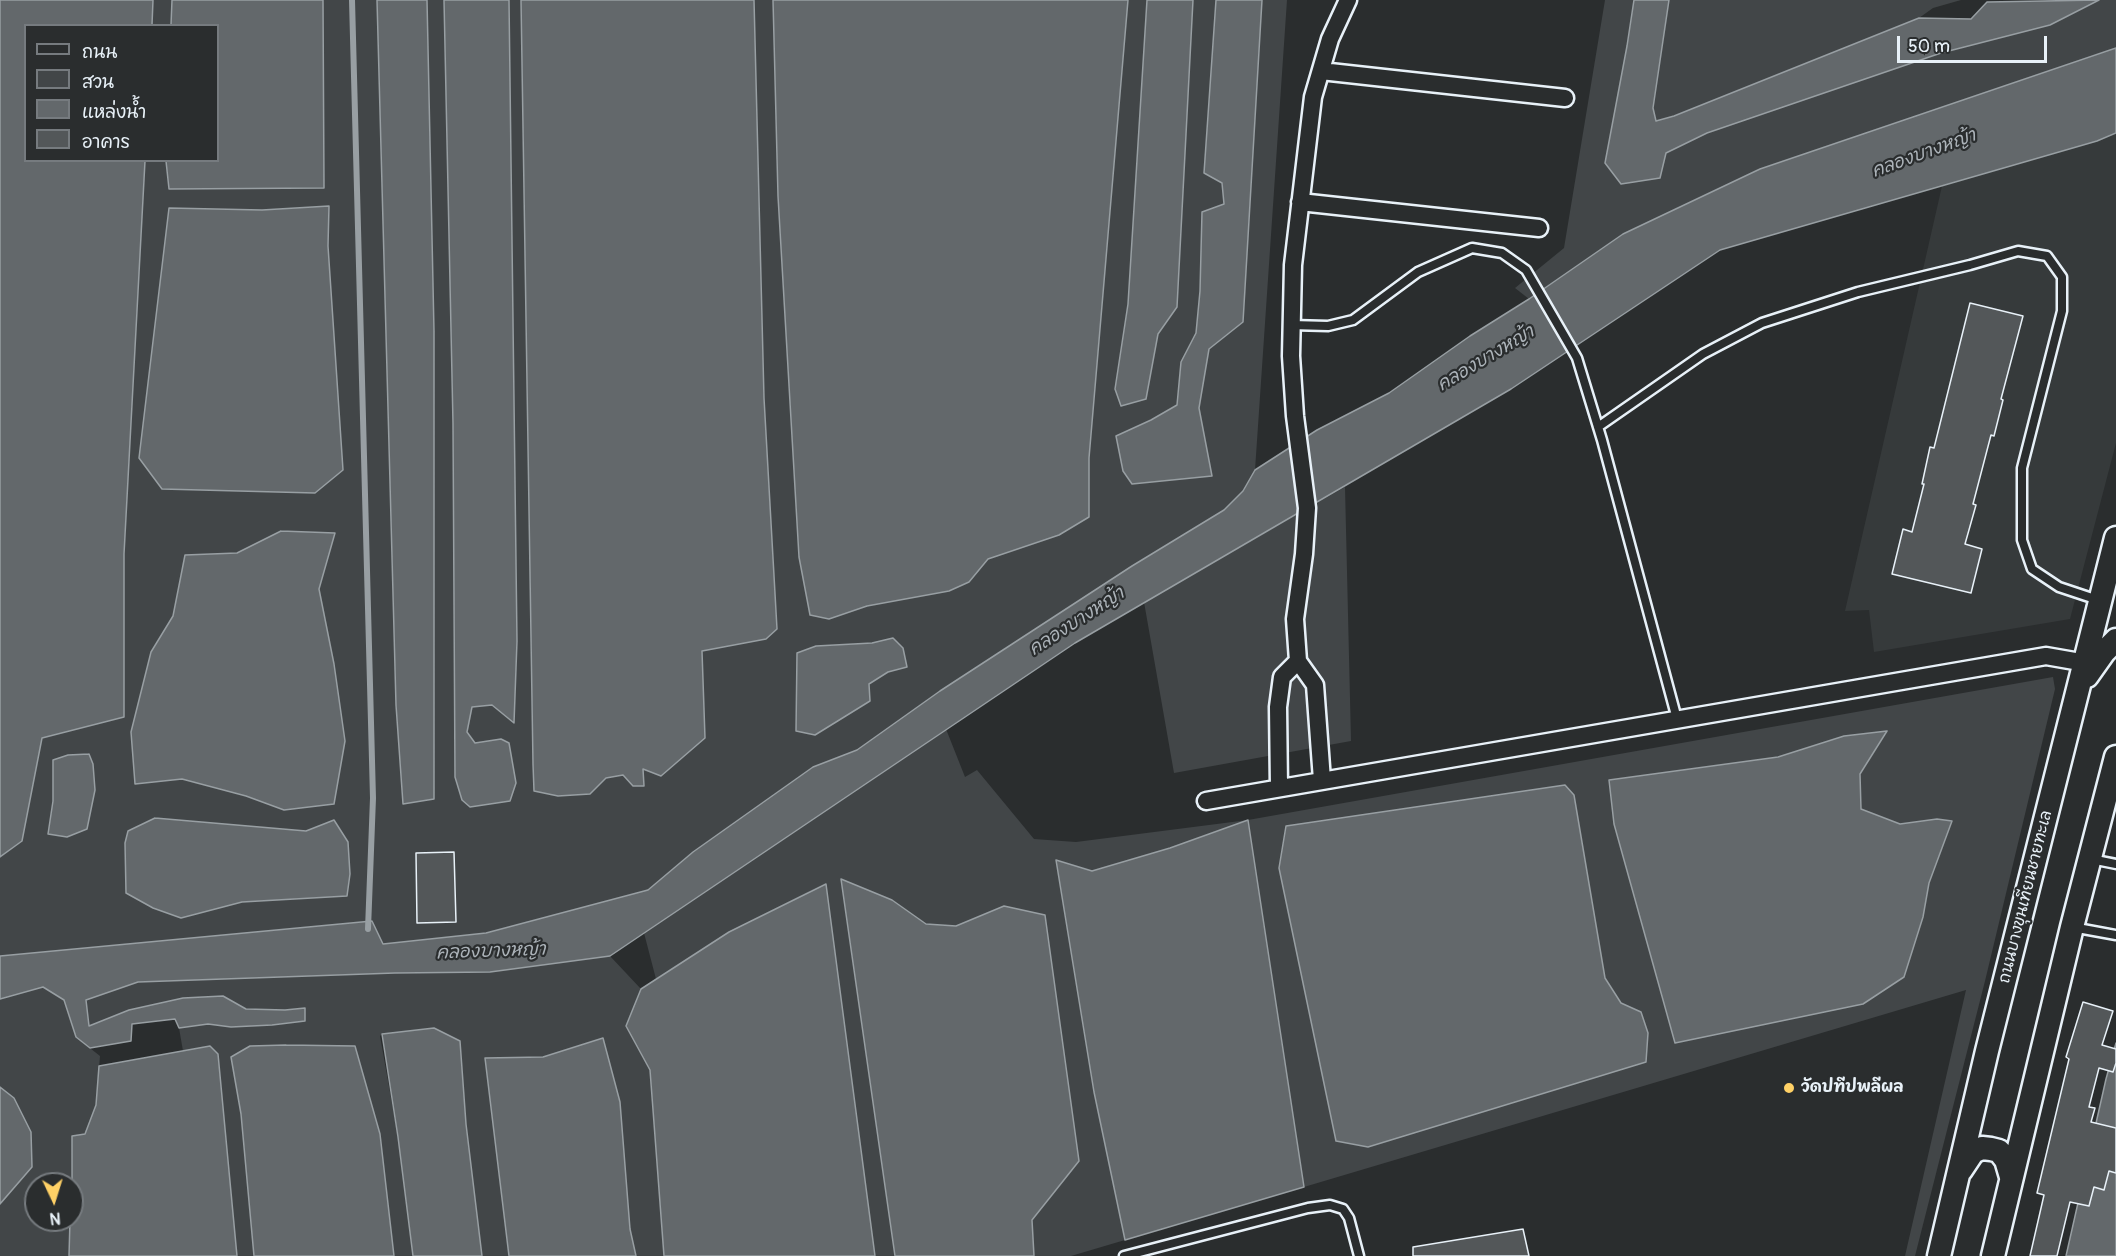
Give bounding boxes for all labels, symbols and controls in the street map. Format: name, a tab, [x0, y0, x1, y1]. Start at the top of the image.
legend	[24, 24, 219, 162]
scale bar	[1900, 24, 2050, 62]
text: 50 m	[1908, 35, 1950, 58]
text: ถนน	[82, 41, 117, 64]
text: สวน	[82, 71, 114, 94]
text: แหล่งน้ำ	[82, 101, 146, 124]
water label: คลองบางหญ้า	[1869, 125, 1979, 183]
text: อาคาร	[82, 131, 130, 154]
water label: คลองบางหญ้า	[1434, 322, 1538, 396]
water label: คลองบางหญ้า	[1025, 583, 1129, 661]
street label: ถนนบางขุนเทียนชายทะเล	[1995, 809, 2057, 985]
water label: คลองบางหญ้า	[436, 939, 546, 965]
place label: วัดปทีปพลีผล	[1801, 1078, 1904, 1098]
marker: วัดปทีปพลีผล	[1782, 1081, 1796, 1095]
north arrow	[24, 1172, 84, 1232]
text: N	[49, 1208, 61, 1228]

